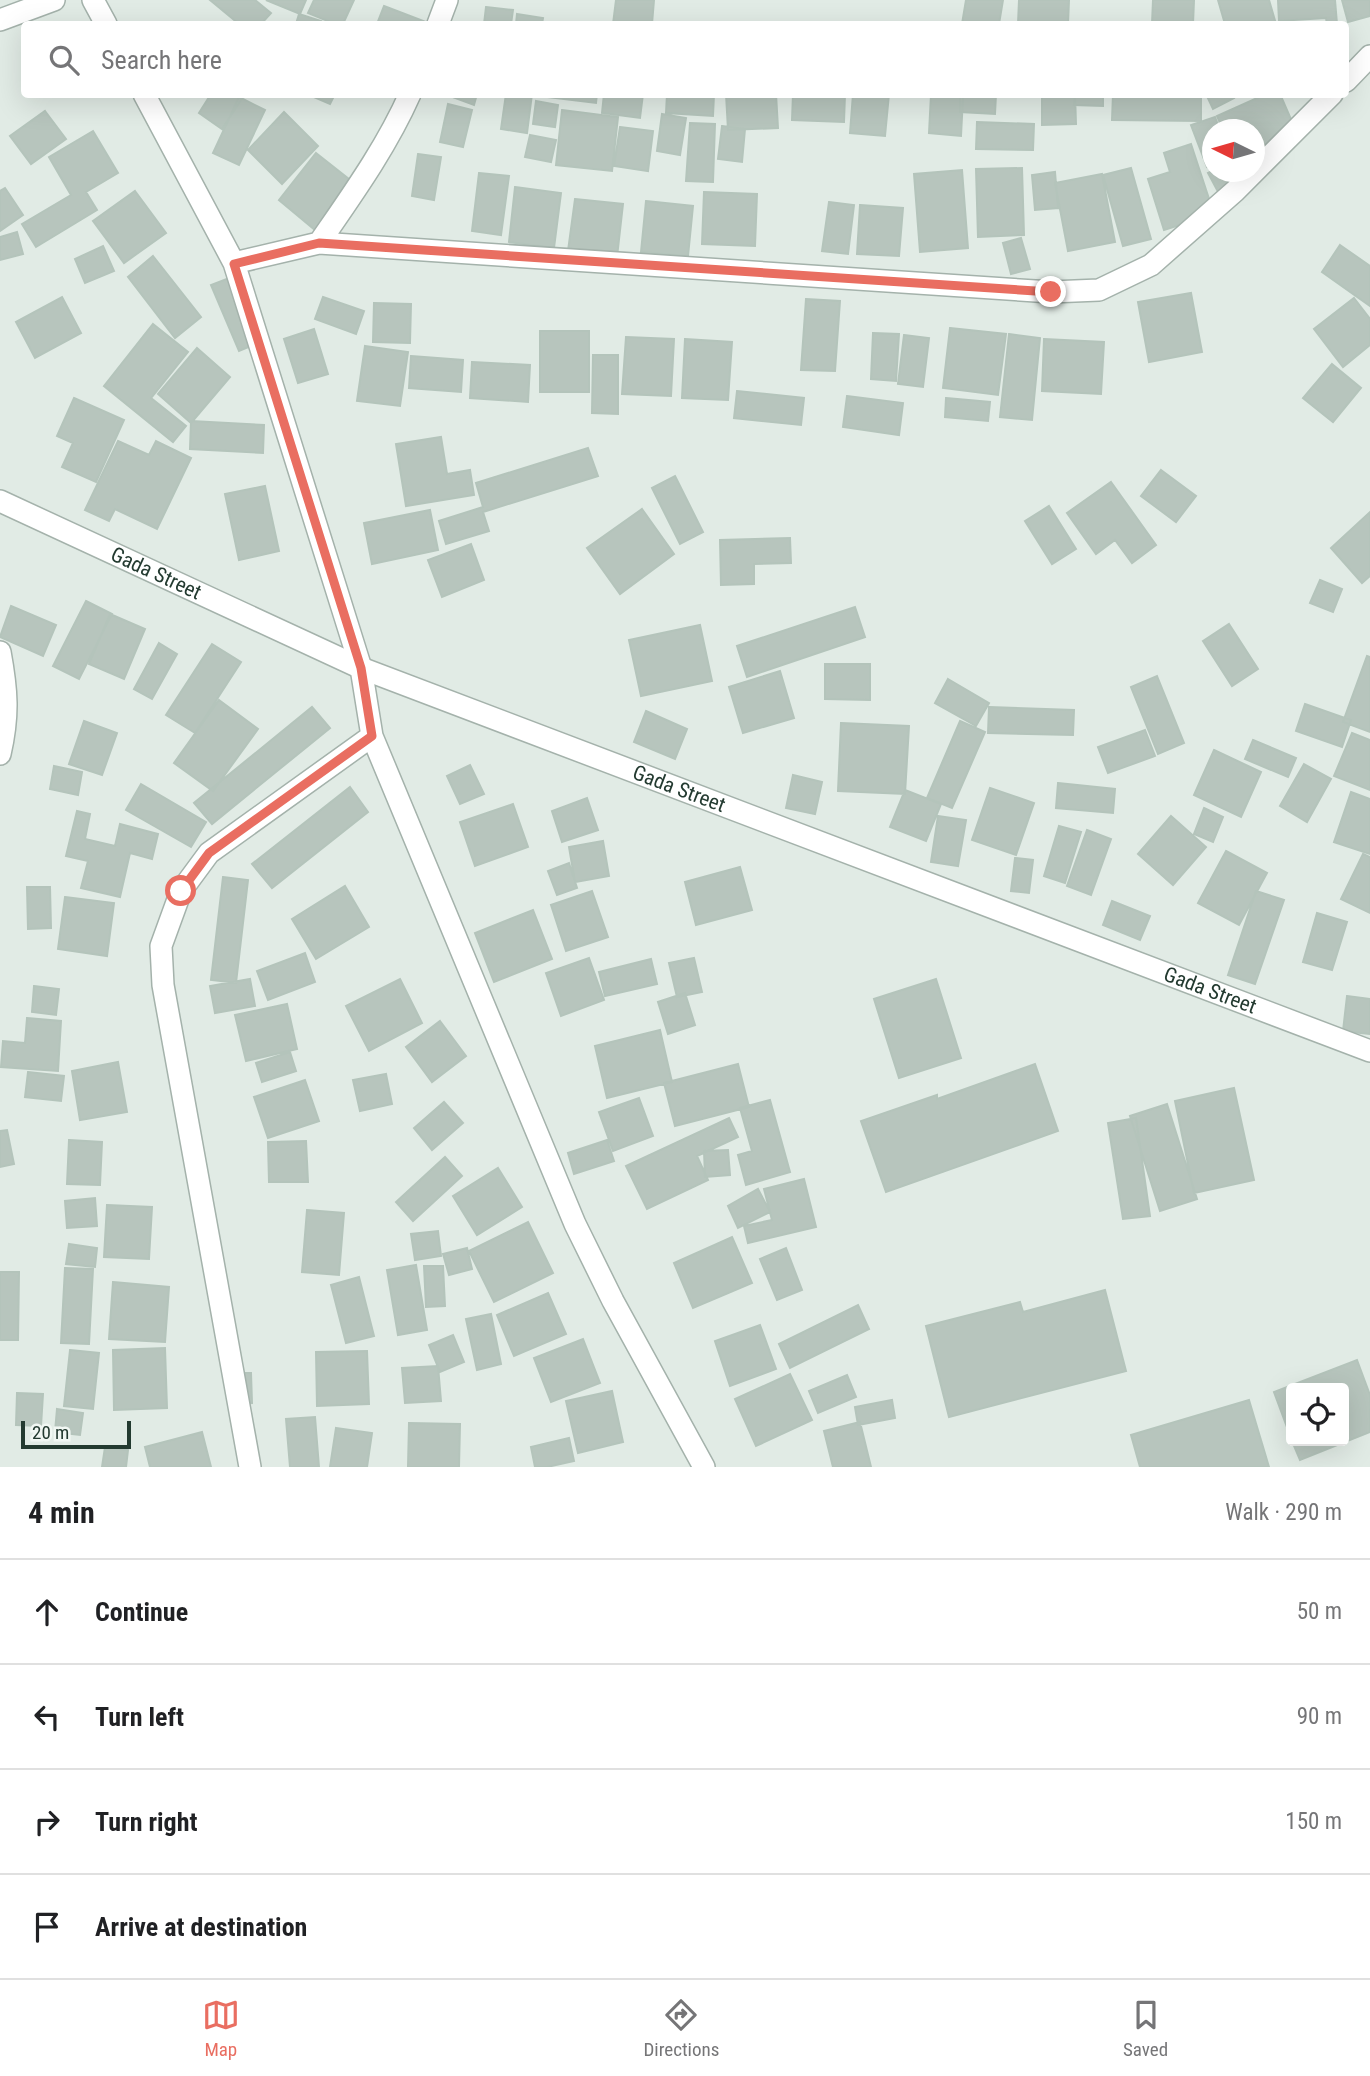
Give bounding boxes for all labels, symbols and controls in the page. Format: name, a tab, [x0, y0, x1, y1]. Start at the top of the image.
search box	[21, 21, 1349, 98]
icon: search	[45, 41, 83, 79]
text: Search here	[101, 45, 222, 75]
north arrow	[1202, 119, 1265, 182]
route end	[1035, 276, 1066, 307]
street label: Gada Street	[107, 542, 205, 604]
street label: Gada Street	[629, 760, 729, 817]
route start	[165, 875, 196, 906]
street label: Gada Street	[1161, 962, 1260, 1019]
map controls	[1286, 1383, 1349, 1446]
button: locate	[1286, 1383, 1349, 1446]
scale bar	[21, 1418, 131, 1450]
text: 20 m	[32, 1421, 69, 1444]
text: 4 min	[28, 1495, 95, 1530]
text: Walk · 290 m	[1225, 1499, 1342, 1526]
icon: ahead	[28, 1593, 66, 1631]
text: Continue	[95, 1597, 188, 1627]
text: 50 m	[1297, 1598, 1342, 1625]
icon: left	[28, 1698, 66, 1736]
text: Turn left	[95, 1702, 184, 1732]
text: 90 m	[1297, 1703, 1342, 1730]
icon: right	[28, 1803, 66, 1841]
text: Turn right	[95, 1807, 197, 1837]
text: 150 m	[1285, 1808, 1342, 1835]
icon: arrive	[28, 1908, 66, 1946]
text: Arrive at destination	[95, 1912, 307, 1942]
tab: Map	[202, 1996, 240, 2061]
tab: Directions	[643, 1996, 719, 2061]
tab: Saved	[1123, 1996, 1168, 2061]

